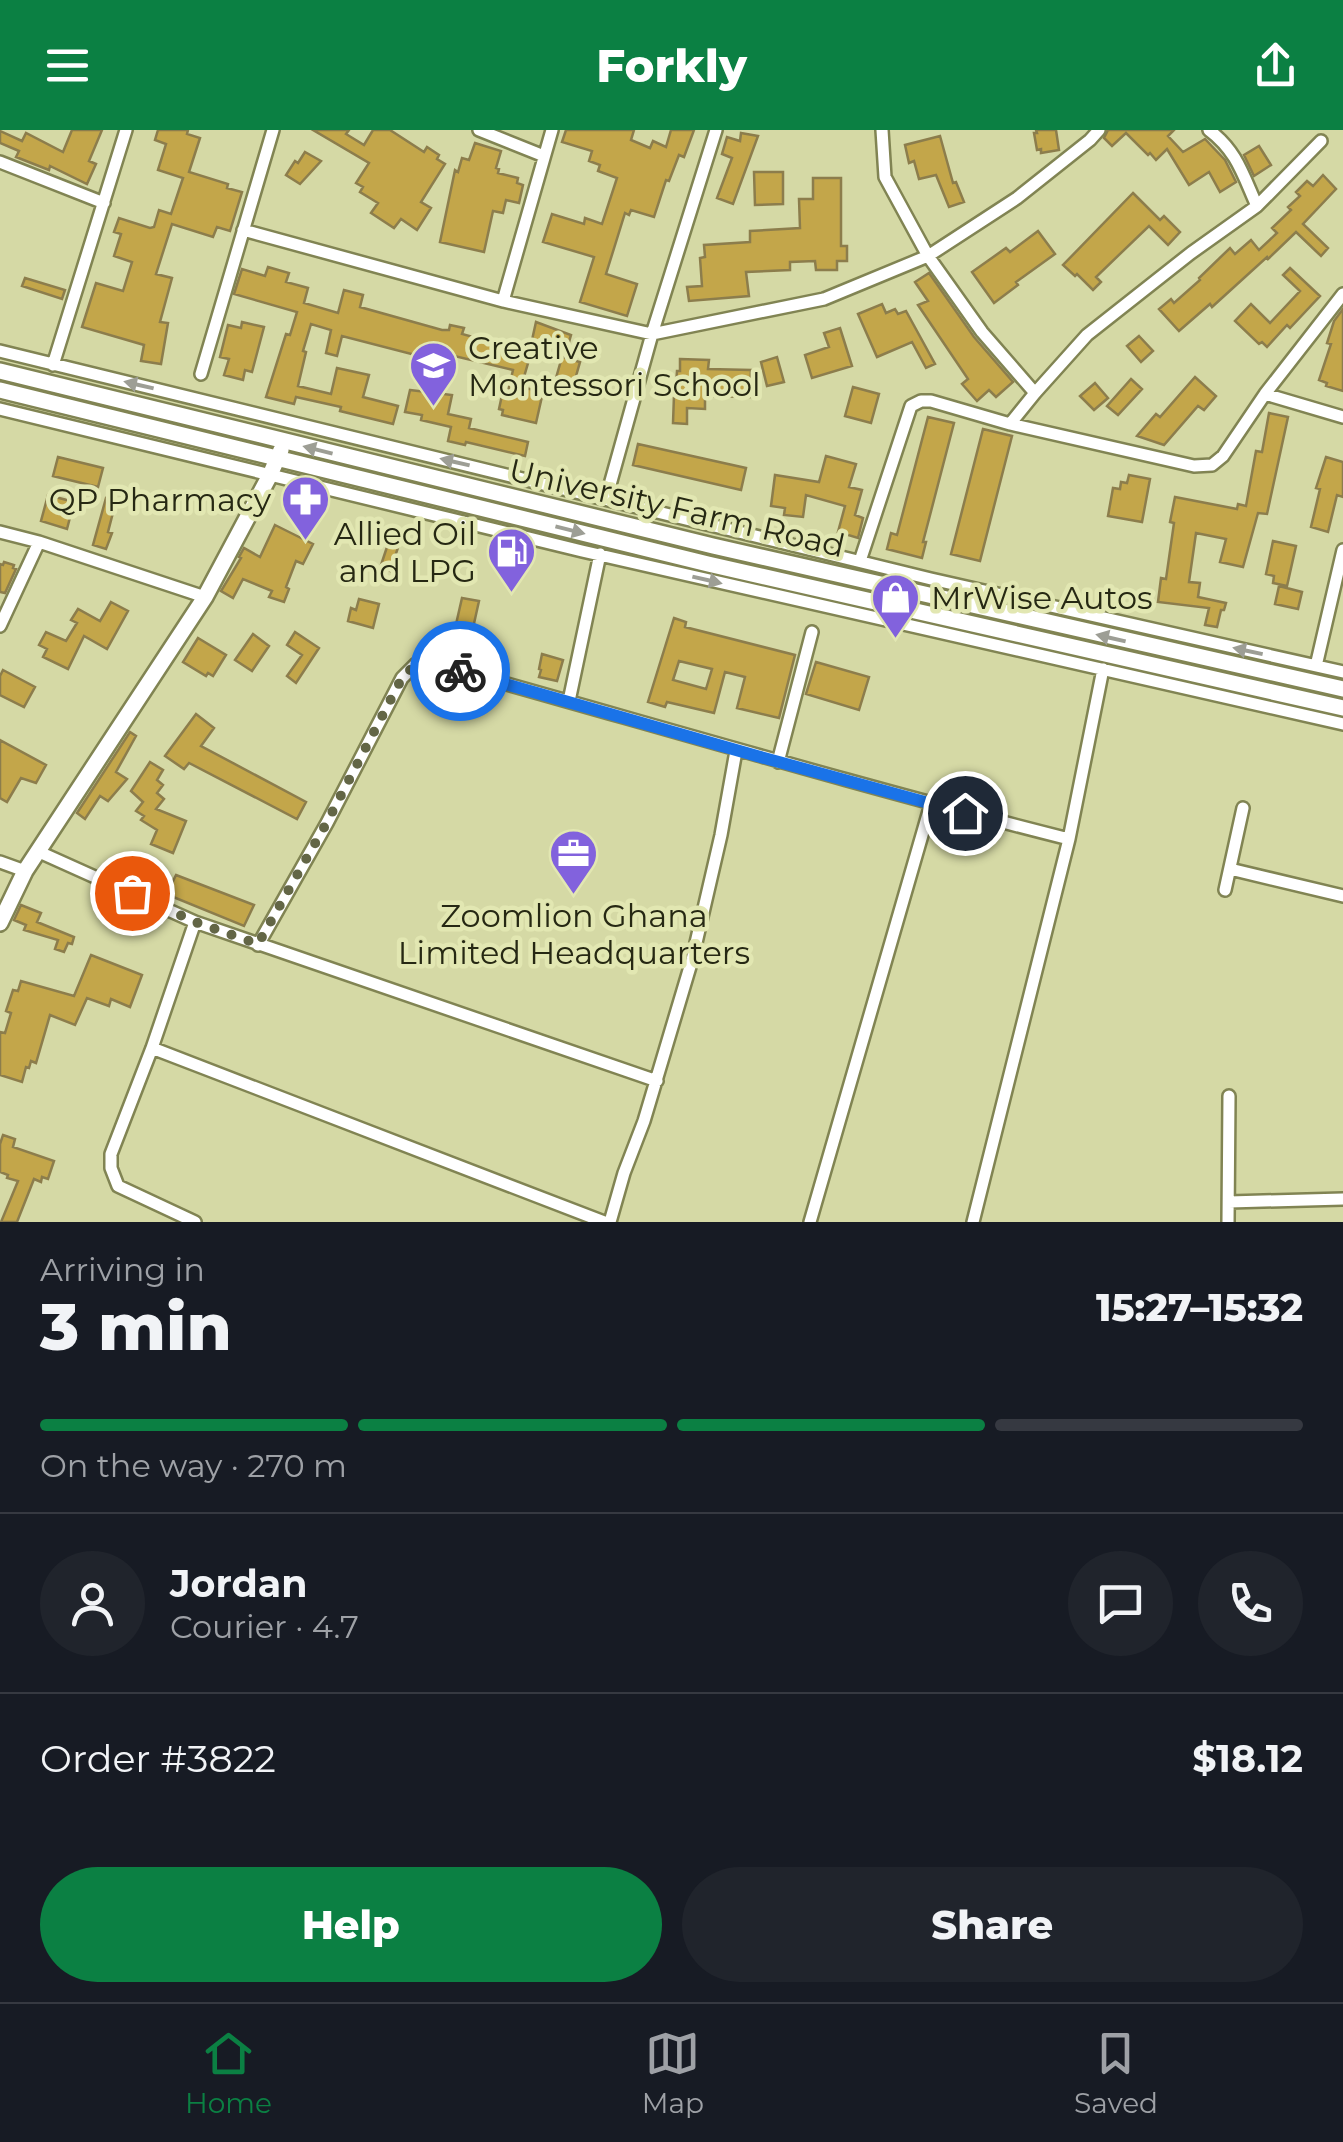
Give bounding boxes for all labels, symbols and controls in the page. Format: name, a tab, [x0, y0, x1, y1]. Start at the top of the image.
icon: menu	[40, 38, 95, 93]
text: Forkly	[596, 38, 747, 93]
icon: share	[1248, 38, 1303, 93]
place label: Creative Montessori School	[468, 328, 761, 404]
school or university icon: Creative Montessori School	[407, 340, 459, 408]
one-way arrow	[123, 377, 154, 392]
one-way arrow	[302, 442, 333, 457]
street label: University Farm Road	[506, 450, 849, 565]
one-way arrow	[439, 454, 470, 470]
pharmacy icon: QP Pharmacy	[280, 474, 332, 542]
place label: QP Pharmacy	[49, 480, 272, 519]
place label: Allied Oil and LPG	[334, 514, 476, 590]
one-way arrow	[555, 523, 586, 539]
fuel station icon: Allied Oil and LPG	[485, 526, 537, 594]
shop icon: MrWise Autos	[870, 572, 922, 640]
one-way arrow	[692, 573, 723, 588]
place label: MrWise Autos	[931, 578, 1153, 617]
courier	[410, 621, 510, 721]
one-way arrow	[1095, 630, 1126, 645]
one-way arrow	[1232, 643, 1263, 658]
icon: bike	[433, 644, 488, 699]
pin	[923, 771, 1008, 856]
icon: home	[938, 786, 993, 841]
office icon: Zoomlion Ghana Limited Headquarters	[548, 828, 600, 896]
pin	[90, 851, 175, 936]
icon: bag	[105, 866, 160, 921]
place label: Zoomlion Ghana Limited Headquarters	[398, 896, 750, 972]
text: Arriving in	[40, 1250, 205, 1289]
text: 15:27–15:32	[1096, 1284, 1303, 1331]
text: 3 min	[40, 1287, 232, 1366]
text: On the way · 270 m	[40, 1446, 347, 1485]
button: person	[40, 1551, 145, 1656]
button: chat	[1068, 1551, 1173, 1656]
button: phone	[1198, 1551, 1303, 1656]
text: Jordan	[170, 1560, 308, 1607]
text: Courier · 4.7	[170, 1607, 359, 1646]
text: Order #3822	[40, 1735, 276, 1782]
text: $18.12	[1192, 1735, 1303, 1782]
button: Help	[40, 1867, 662, 1982]
button: Share	[682, 1867, 1303, 1982]
tab: Home	[185, 2026, 272, 2120]
tab: Map	[642, 2026, 704, 2120]
tab: Saved	[1074, 2026, 1158, 2120]

